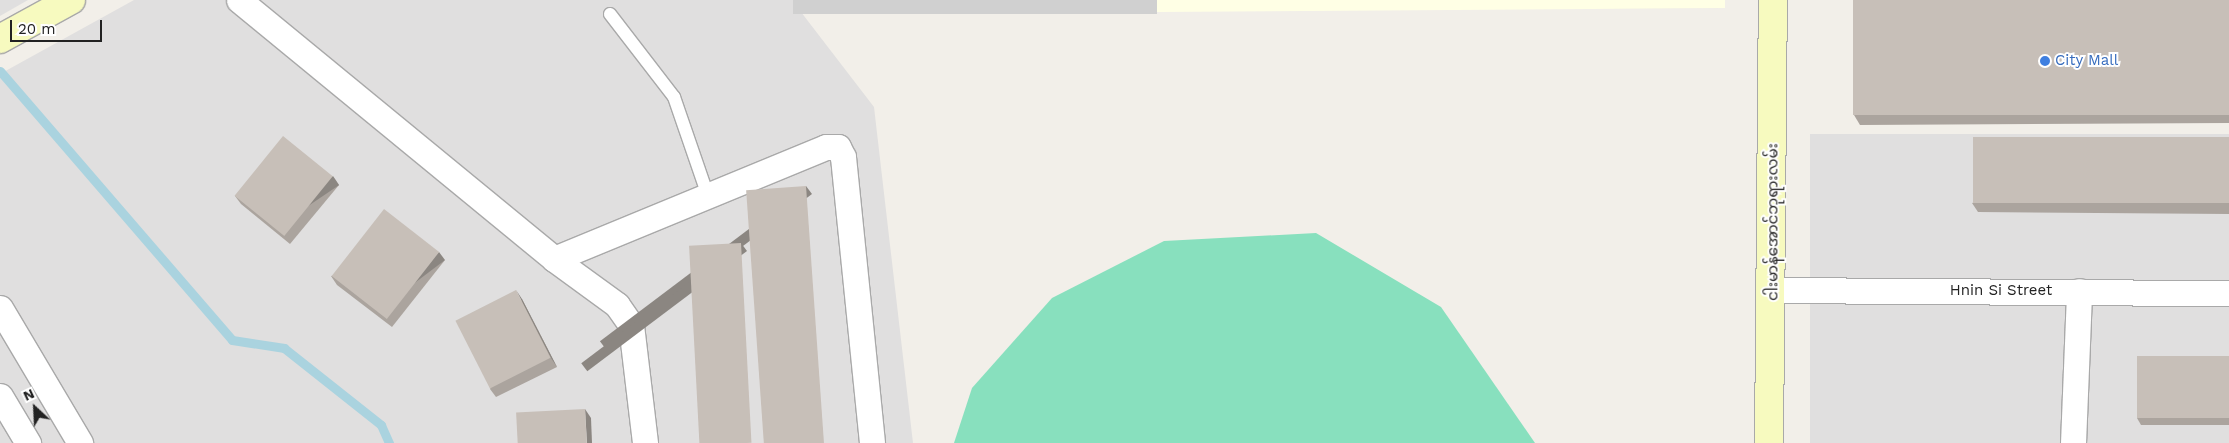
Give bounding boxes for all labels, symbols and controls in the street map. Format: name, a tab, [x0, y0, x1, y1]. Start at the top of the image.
scale bar	[12, 10, 105, 42]
text: 20 m	[18, 20, 56, 38]
place label: City Mall	[2055, 52, 2119, 70]
marker: City Mall	[2039, 55, 2051, 67]
street label: ငါးမာန်အောင်ဘုရားလမ်း	[1764, 143, 1782, 301]
street label: Hnin Si Street	[1950, 282, 2052, 300]
north arrow	[10, 383, 60, 433]
text: N	[21, 385, 37, 404]

